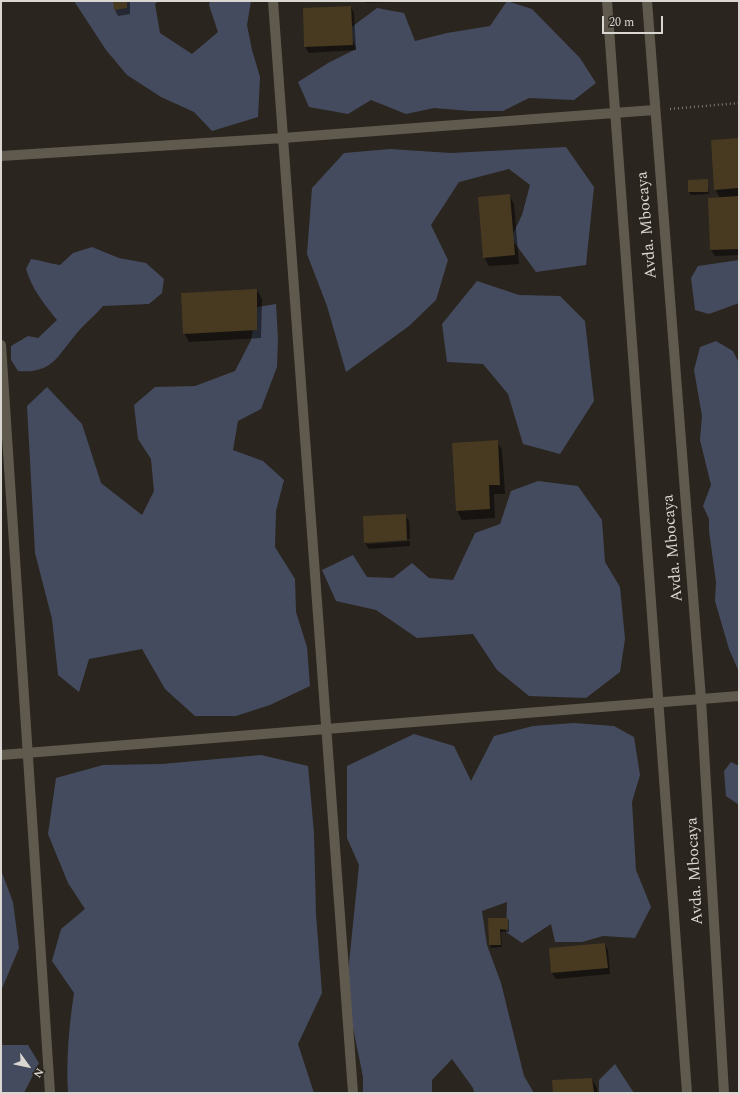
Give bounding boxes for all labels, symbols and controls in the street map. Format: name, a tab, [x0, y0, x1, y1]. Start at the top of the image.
scale bar	[604, 8, 665, 34]
text: 20 m	[609, 13, 634, 32]
street label: Avda. Mbocaya	[634, 170, 662, 280]
street label: Avda. Mbocaya	[660, 493, 688, 603]
street label: Avda. Mbocaya	[684, 817, 708, 925]
north arrow	[8, 1046, 48, 1086]
text: N	[29, 1064, 48, 1081]

